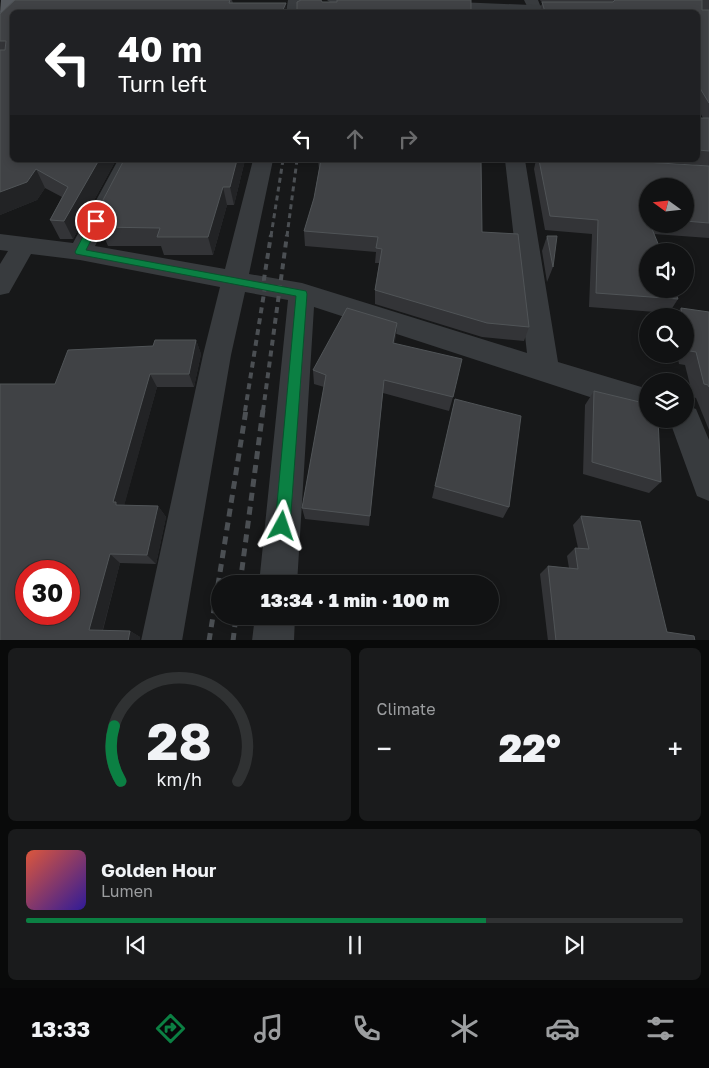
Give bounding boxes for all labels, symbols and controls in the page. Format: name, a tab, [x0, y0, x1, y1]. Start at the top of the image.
text: 40 m	[118, 28, 202, 70]
icon: left	[35, 30, 100, 95]
text: Turn left	[118, 70, 207, 97]
icon: left	[288, 125, 316, 153]
icon: ahead	[341, 125, 369, 153]
icon: right	[394, 125, 422, 153]
north arrow	[639, 178, 694, 232]
map controls	[639, 178, 694, 428]
pin	[75, 200, 117, 242]
icon: arrive	[82, 207, 110, 235]
button: sound	[639, 243, 694, 298]
button: search	[639, 308, 694, 363]
button: layers	[639, 373, 694, 428]
position arrow	[255, 499, 307, 551]
speed limit sign: 30	[15, 560, 80, 625]
text: 13:34 · 1 min · 100 m	[261, 588, 449, 611]
text: Climate	[377, 699, 436, 719]
text: 28	[147, 709, 212, 771]
text: 22°	[499, 725, 561, 770]
text: −	[377, 732, 392, 765]
text: +	[668, 732, 683, 765]
text: km/h	[157, 768, 202, 790]
text: Golden Hour	[101, 858, 216, 881]
text: Lumen	[101, 881, 153, 901]
icon: previous	[122, 931, 150, 959]
icon: pause	[341, 931, 369, 959]
icon: next	[560, 931, 588, 959]
icon: directions	[153, 1011, 188, 1046]
icon: music	[251, 1011, 286, 1046]
icon: phone	[349, 1011, 384, 1046]
icon: climate	[447, 1011, 482, 1046]
icon: car	[545, 1011, 580, 1046]
icon: filters	[643, 1011, 678, 1046]
text: 13:33	[31, 1015, 90, 1042]

